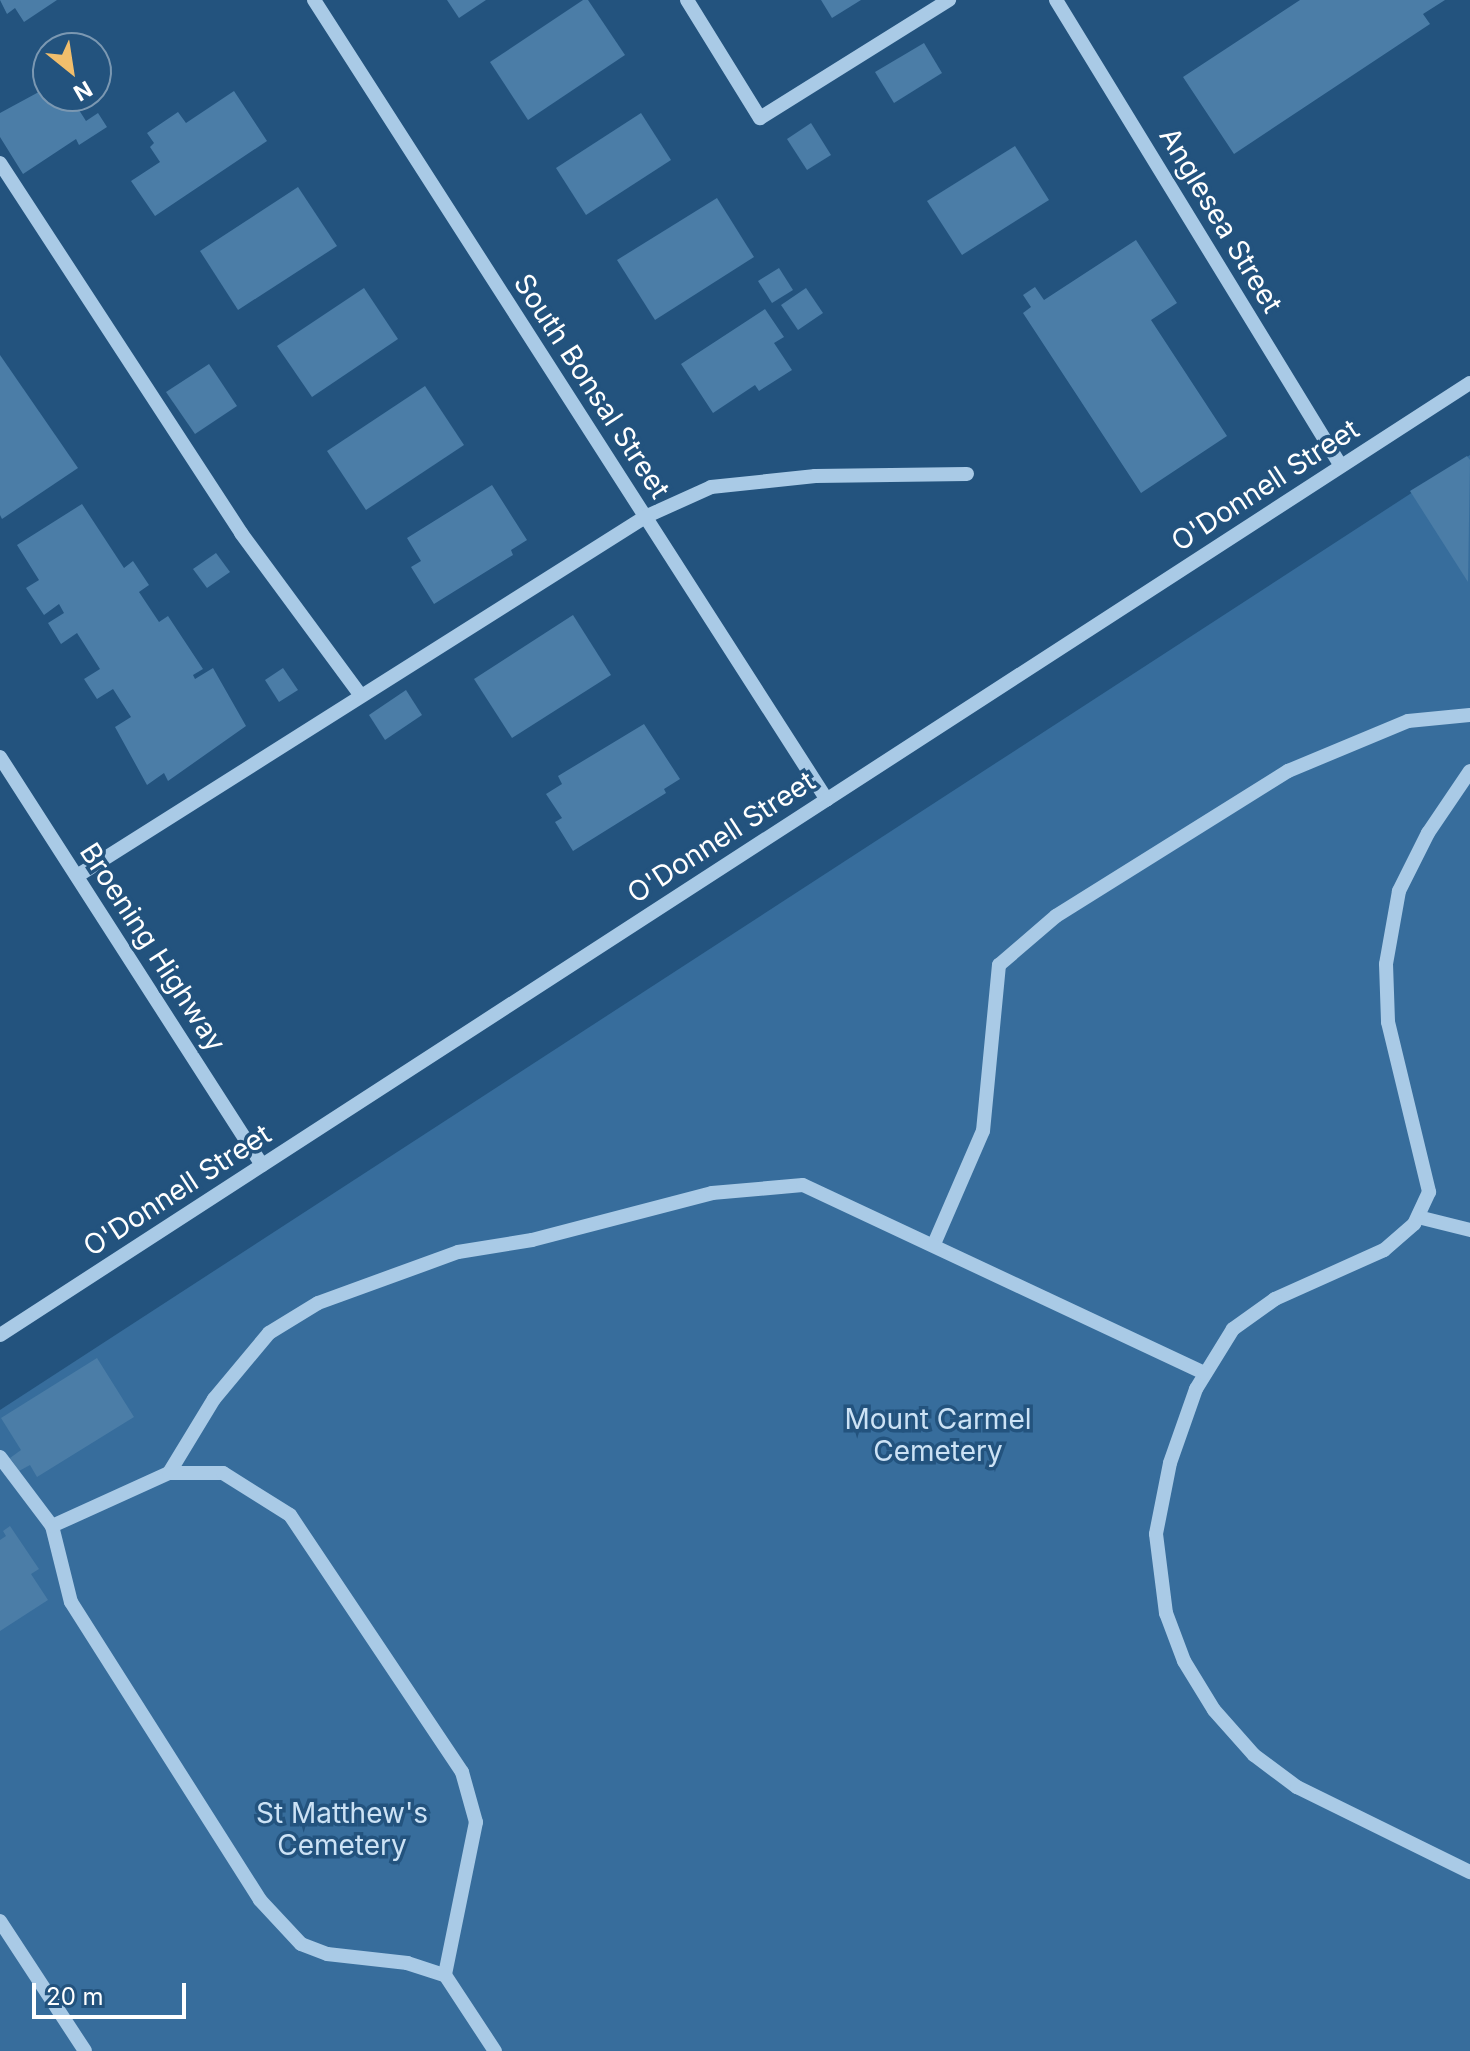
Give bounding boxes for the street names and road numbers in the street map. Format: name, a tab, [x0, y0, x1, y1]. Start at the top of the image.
street label: Anglesea Street	[1152, 121, 1290, 319]
street label: South Bonsal Street	[507, 268, 677, 504]
street label: O'Donnell Street	[1165, 412, 1365, 558]
street label: O'Donnell Street	[621, 764, 821, 910]
street label: Broening Highway	[73, 836, 233, 1058]
street label: O'Donnell Street	[77, 1117, 277, 1263]

